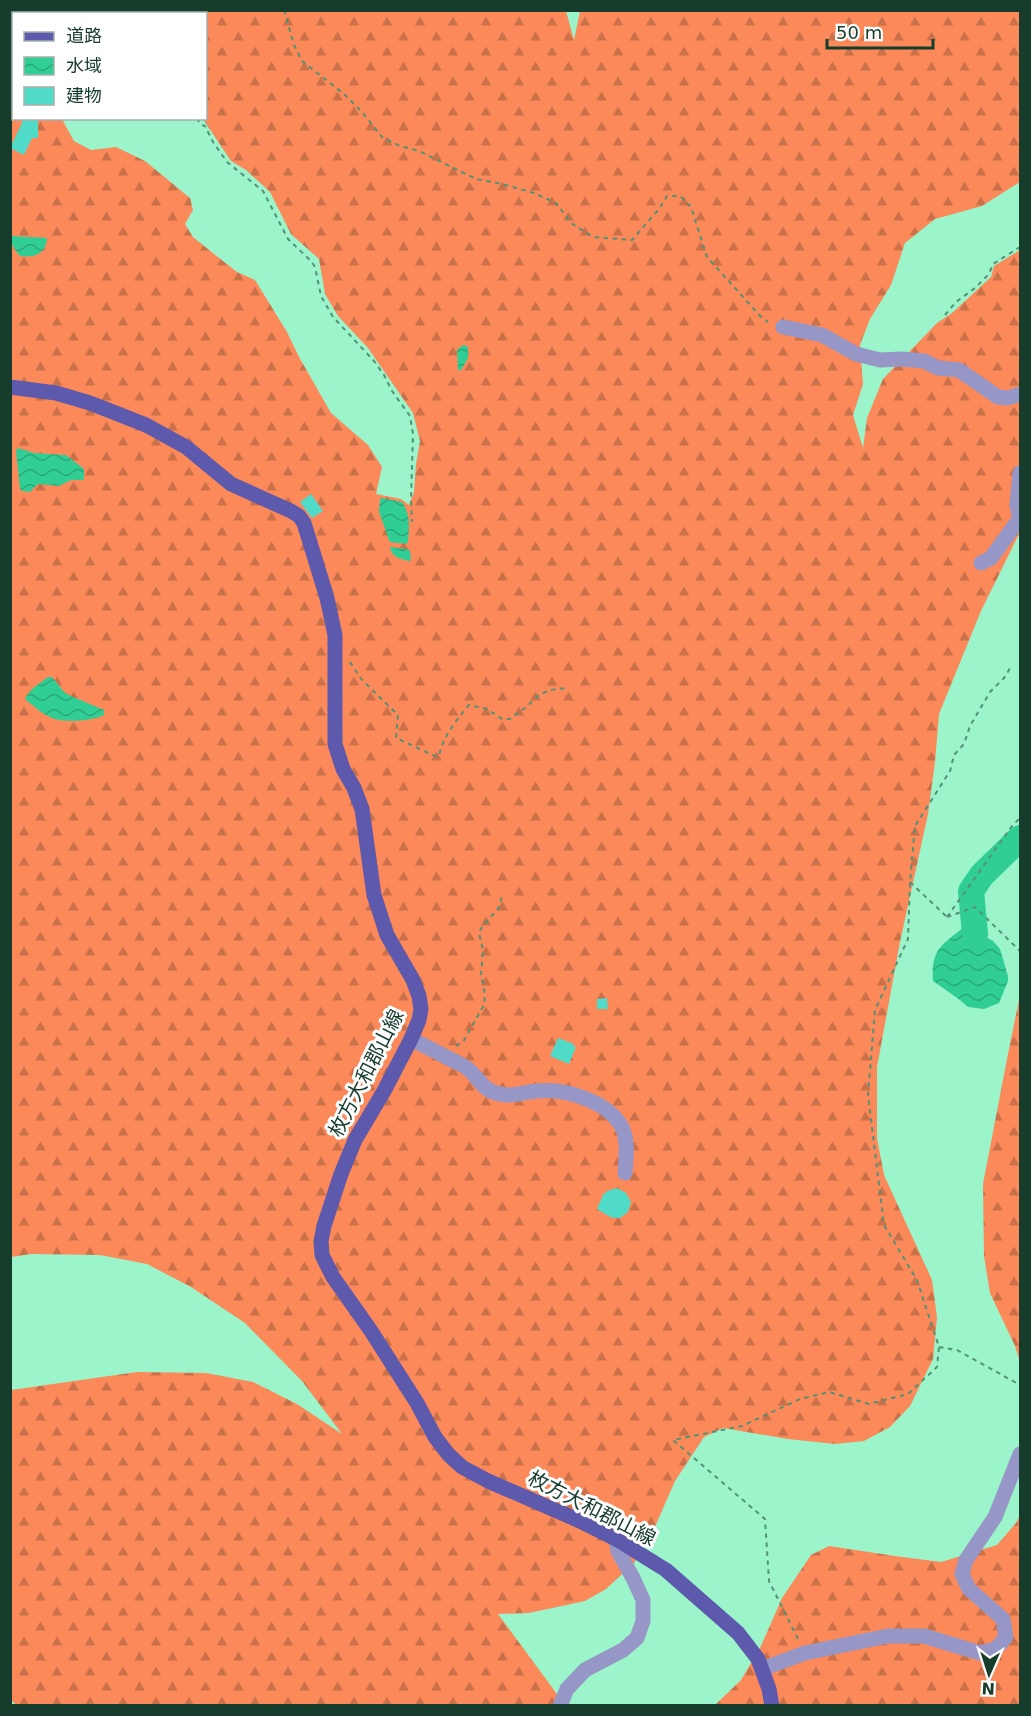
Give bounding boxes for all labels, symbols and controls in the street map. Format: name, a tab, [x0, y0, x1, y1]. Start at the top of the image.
legend	[12, 12, 207, 120]
scale bar	[827, 12, 934, 50]
text: 50 m	[836, 22, 882, 43]
text: 道路	[66, 25, 102, 46]
text: 水域	[66, 55, 102, 76]
text: 建物	[66, 85, 102, 106]
street label: 枚方大和郡山線	[324, 1005, 408, 1141]
street label: 枚方大和郡山線	[524, 1466, 660, 1550]
north arrow	[959, 1644, 1019, 1704]
text: N	[981, 1679, 995, 1698]

